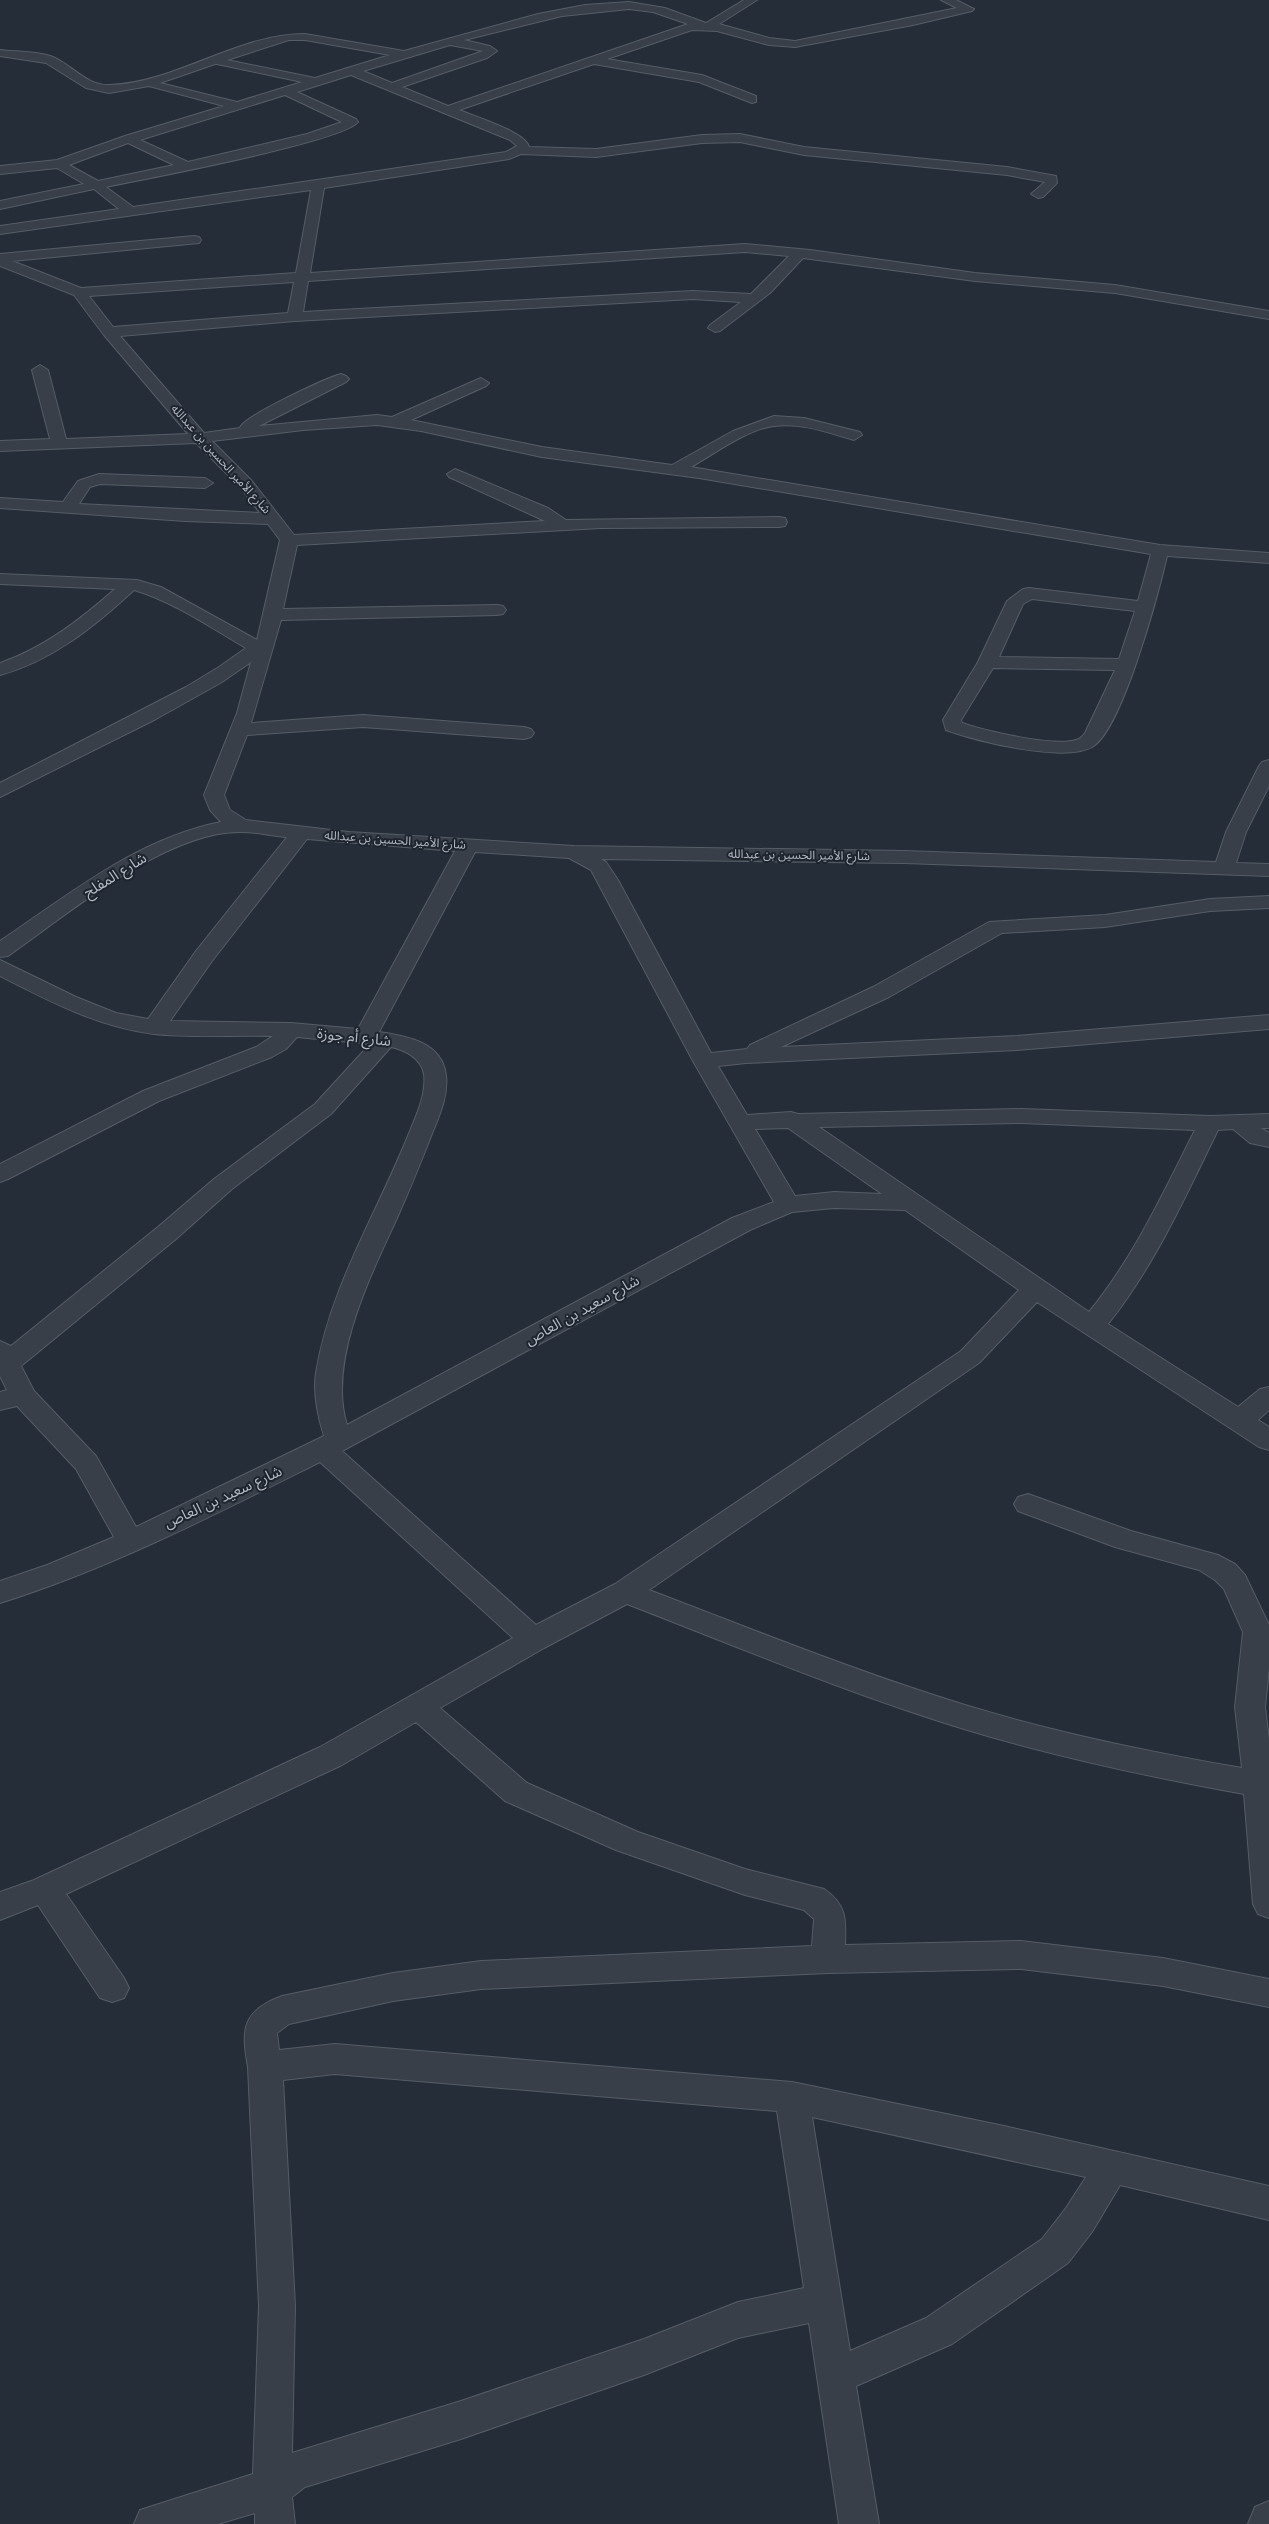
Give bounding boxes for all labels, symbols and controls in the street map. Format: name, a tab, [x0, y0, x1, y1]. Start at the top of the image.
street label: شارع الأمير الحسين بن عبدالله	[167, 402, 274, 518]
street label: شارع الأمير الحسين بن عبدالله	[324, 828, 466, 854]
street label: شارع الأمير الحسين بن عبدالله	[728, 847, 870, 865]
street label: شارع المفلح	[80, 848, 152, 904]
street label: شارع أم جوزة	[316, 1024, 392, 1053]
street label: شارع سعيد بن العاص	[522, 1271, 644, 1352]
street label: شارع سعيد بن العاص	[161, 1462, 286, 1535]

